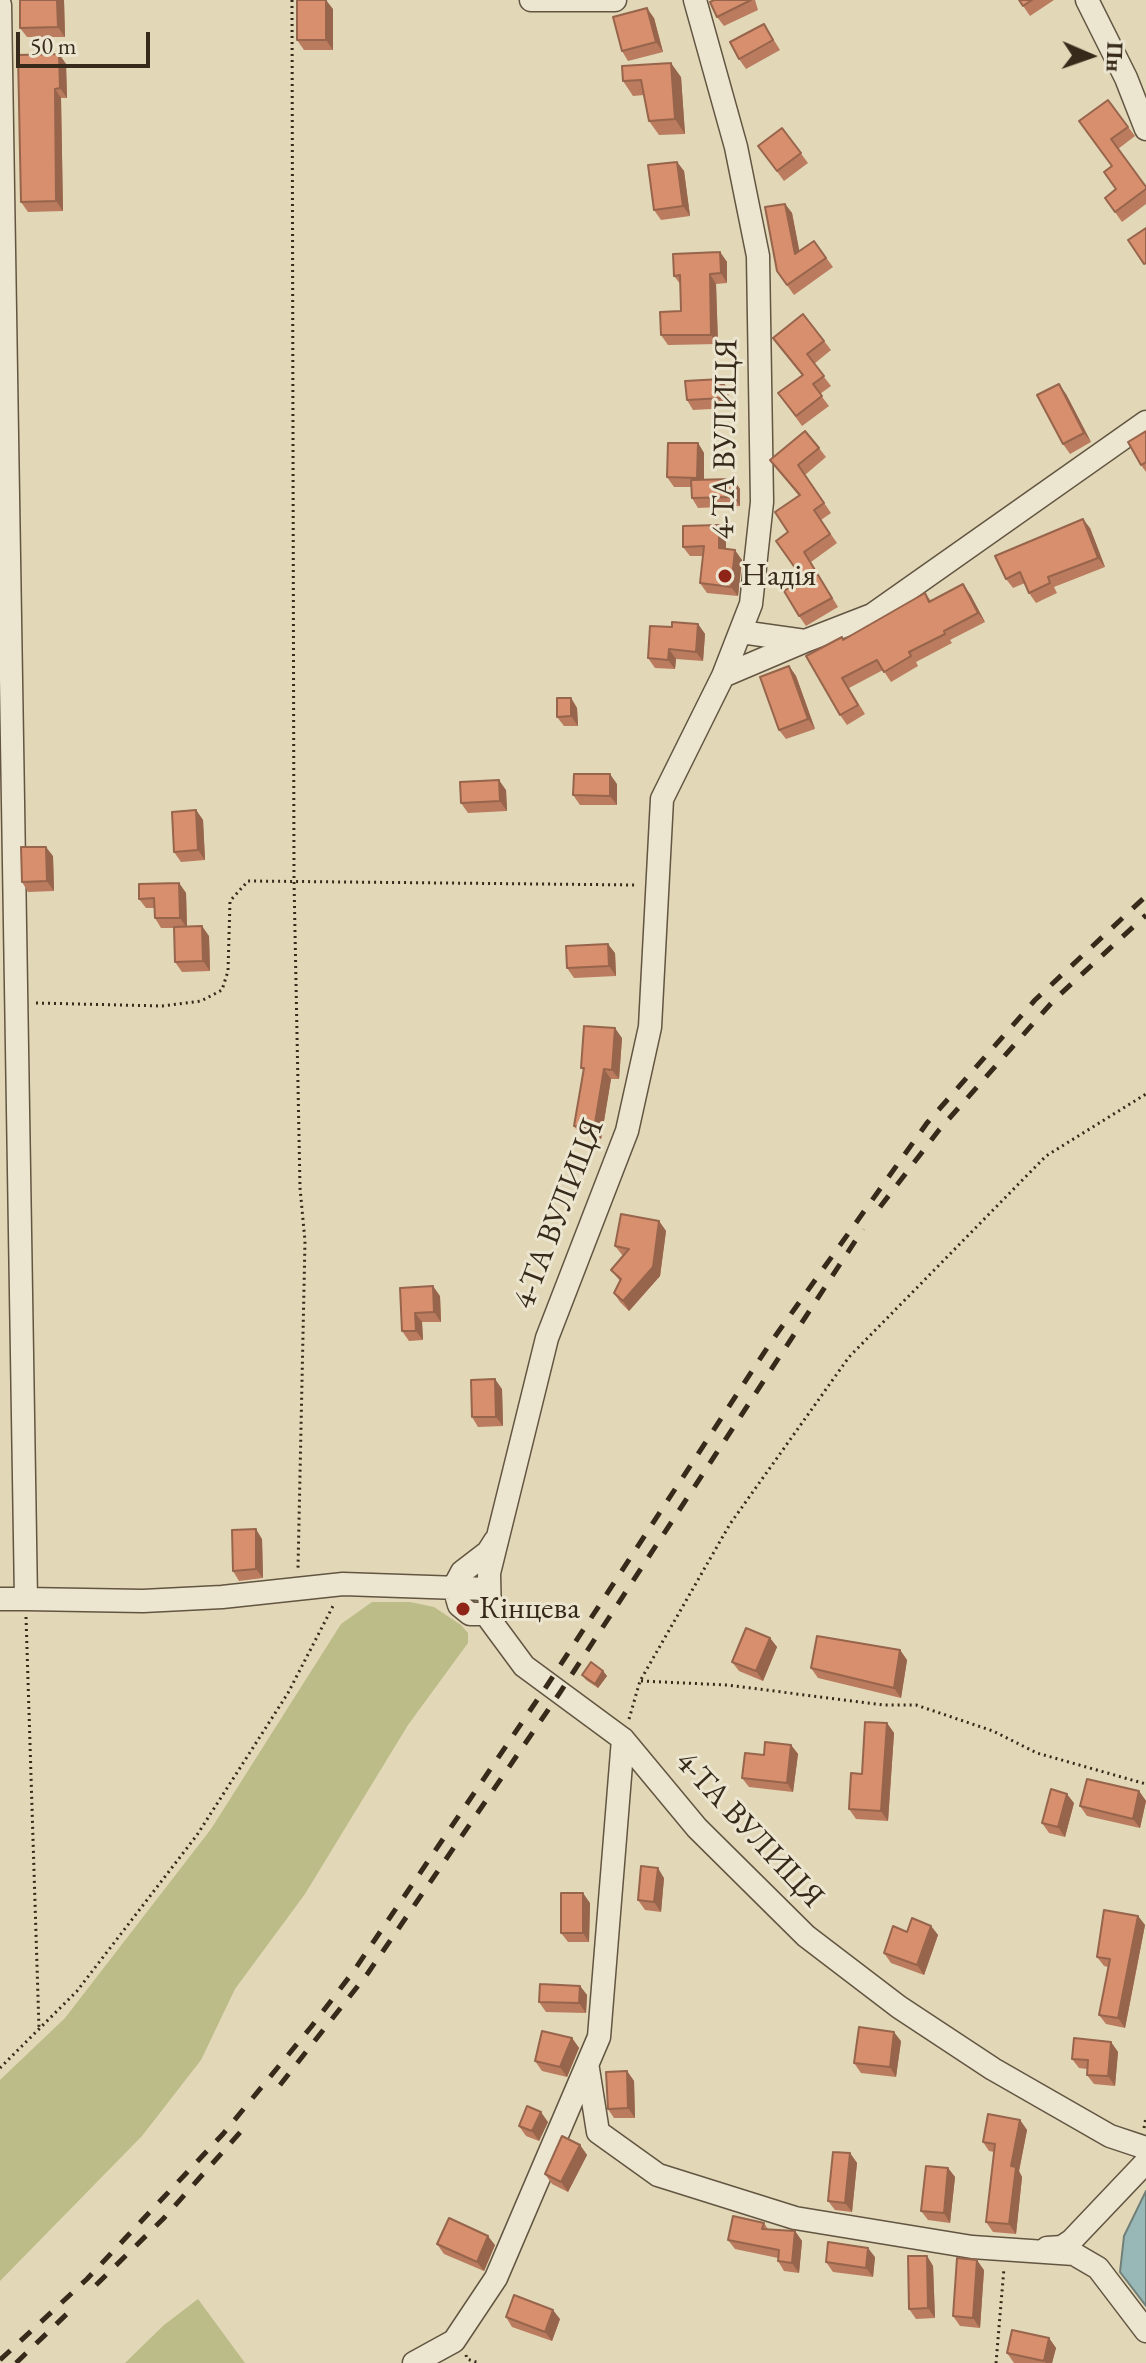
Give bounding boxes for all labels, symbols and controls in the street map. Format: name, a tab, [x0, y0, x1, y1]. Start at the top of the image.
scale bar	[20, 16, 154, 66]
north arrow	[1050, 16, 1130, 96]
text: 50 m	[30, 30, 77, 61]
text: Пн	[1099, 41, 1130, 72]
street label: 4-ТА ВУЛИЦЯ	[705, 338, 747, 540]
place label: Надія	[741, 557, 816, 595]
marker: Надія	[716, 567, 734, 585]
street label: 4-ТА ВУЛИЦЯ	[505, 1113, 613, 1315]
place label: Кінцева	[479, 1590, 580, 1628]
marker: Кінцева	[454, 1600, 472, 1618]
street label: 4-ТА ВУЛИЦЯ	[667, 1744, 831, 1916]

